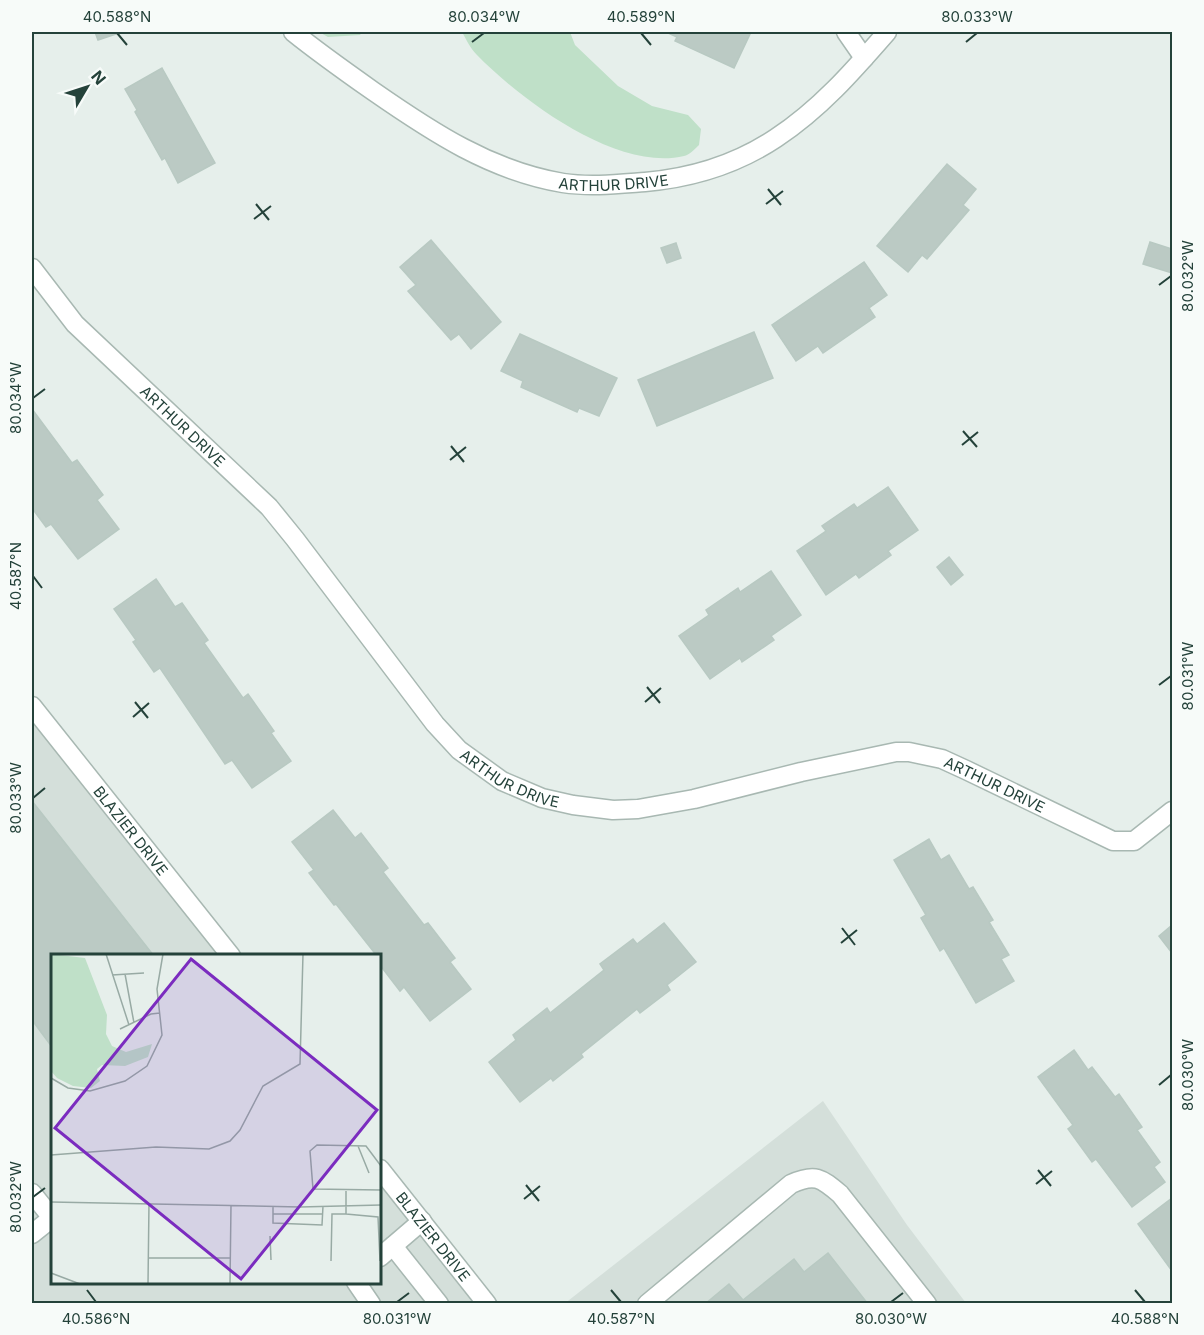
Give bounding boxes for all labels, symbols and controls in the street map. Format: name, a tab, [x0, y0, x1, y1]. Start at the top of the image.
text: 40.588°N	[83, 7, 151, 26]
text: 80.034°W	[448, 7, 520, 26]
text: 40.589°N	[607, 7, 675, 26]
text: 80.033°W	[941, 7, 1013, 26]
north arrow	[57, 57, 117, 117]
text: N	[87, 67, 110, 89]
street label: ARTHUR DRIVE	[557, 170, 670, 194]
text: 80.032°W	[1178, 240, 1197, 312]
text: 80.034°W	[6, 362, 25, 434]
street label: ARTHUR DRIVE	[136, 381, 229, 470]
text: 40.587°N	[6, 542, 25, 610]
text: 80.031°W	[1178, 641, 1197, 710]
street label: ARTHUR DRIVE	[457, 745, 561, 811]
street label: ARTHUR DRIVE	[941, 752, 1048, 816]
text: 80.033°W	[6, 762, 25, 834]
street label: BLAZIER DRIVE	[90, 782, 172, 879]
inset map	[51, 954, 381, 1284]
text: 80.030°W	[1178, 1039, 1197, 1111]
text: 80.032°W	[6, 1161, 25, 1233]
street label: BLAZIER DRIVE	[392, 1188, 475, 1285]
text: 40.586°N	[62, 1309, 130, 1328]
text: 80.031°W	[363, 1309, 432, 1328]
text: 40.587°N	[587, 1309, 655, 1328]
text: 80.030°W	[855, 1309, 927, 1328]
text: 40.588°N	[1111, 1309, 1179, 1328]

